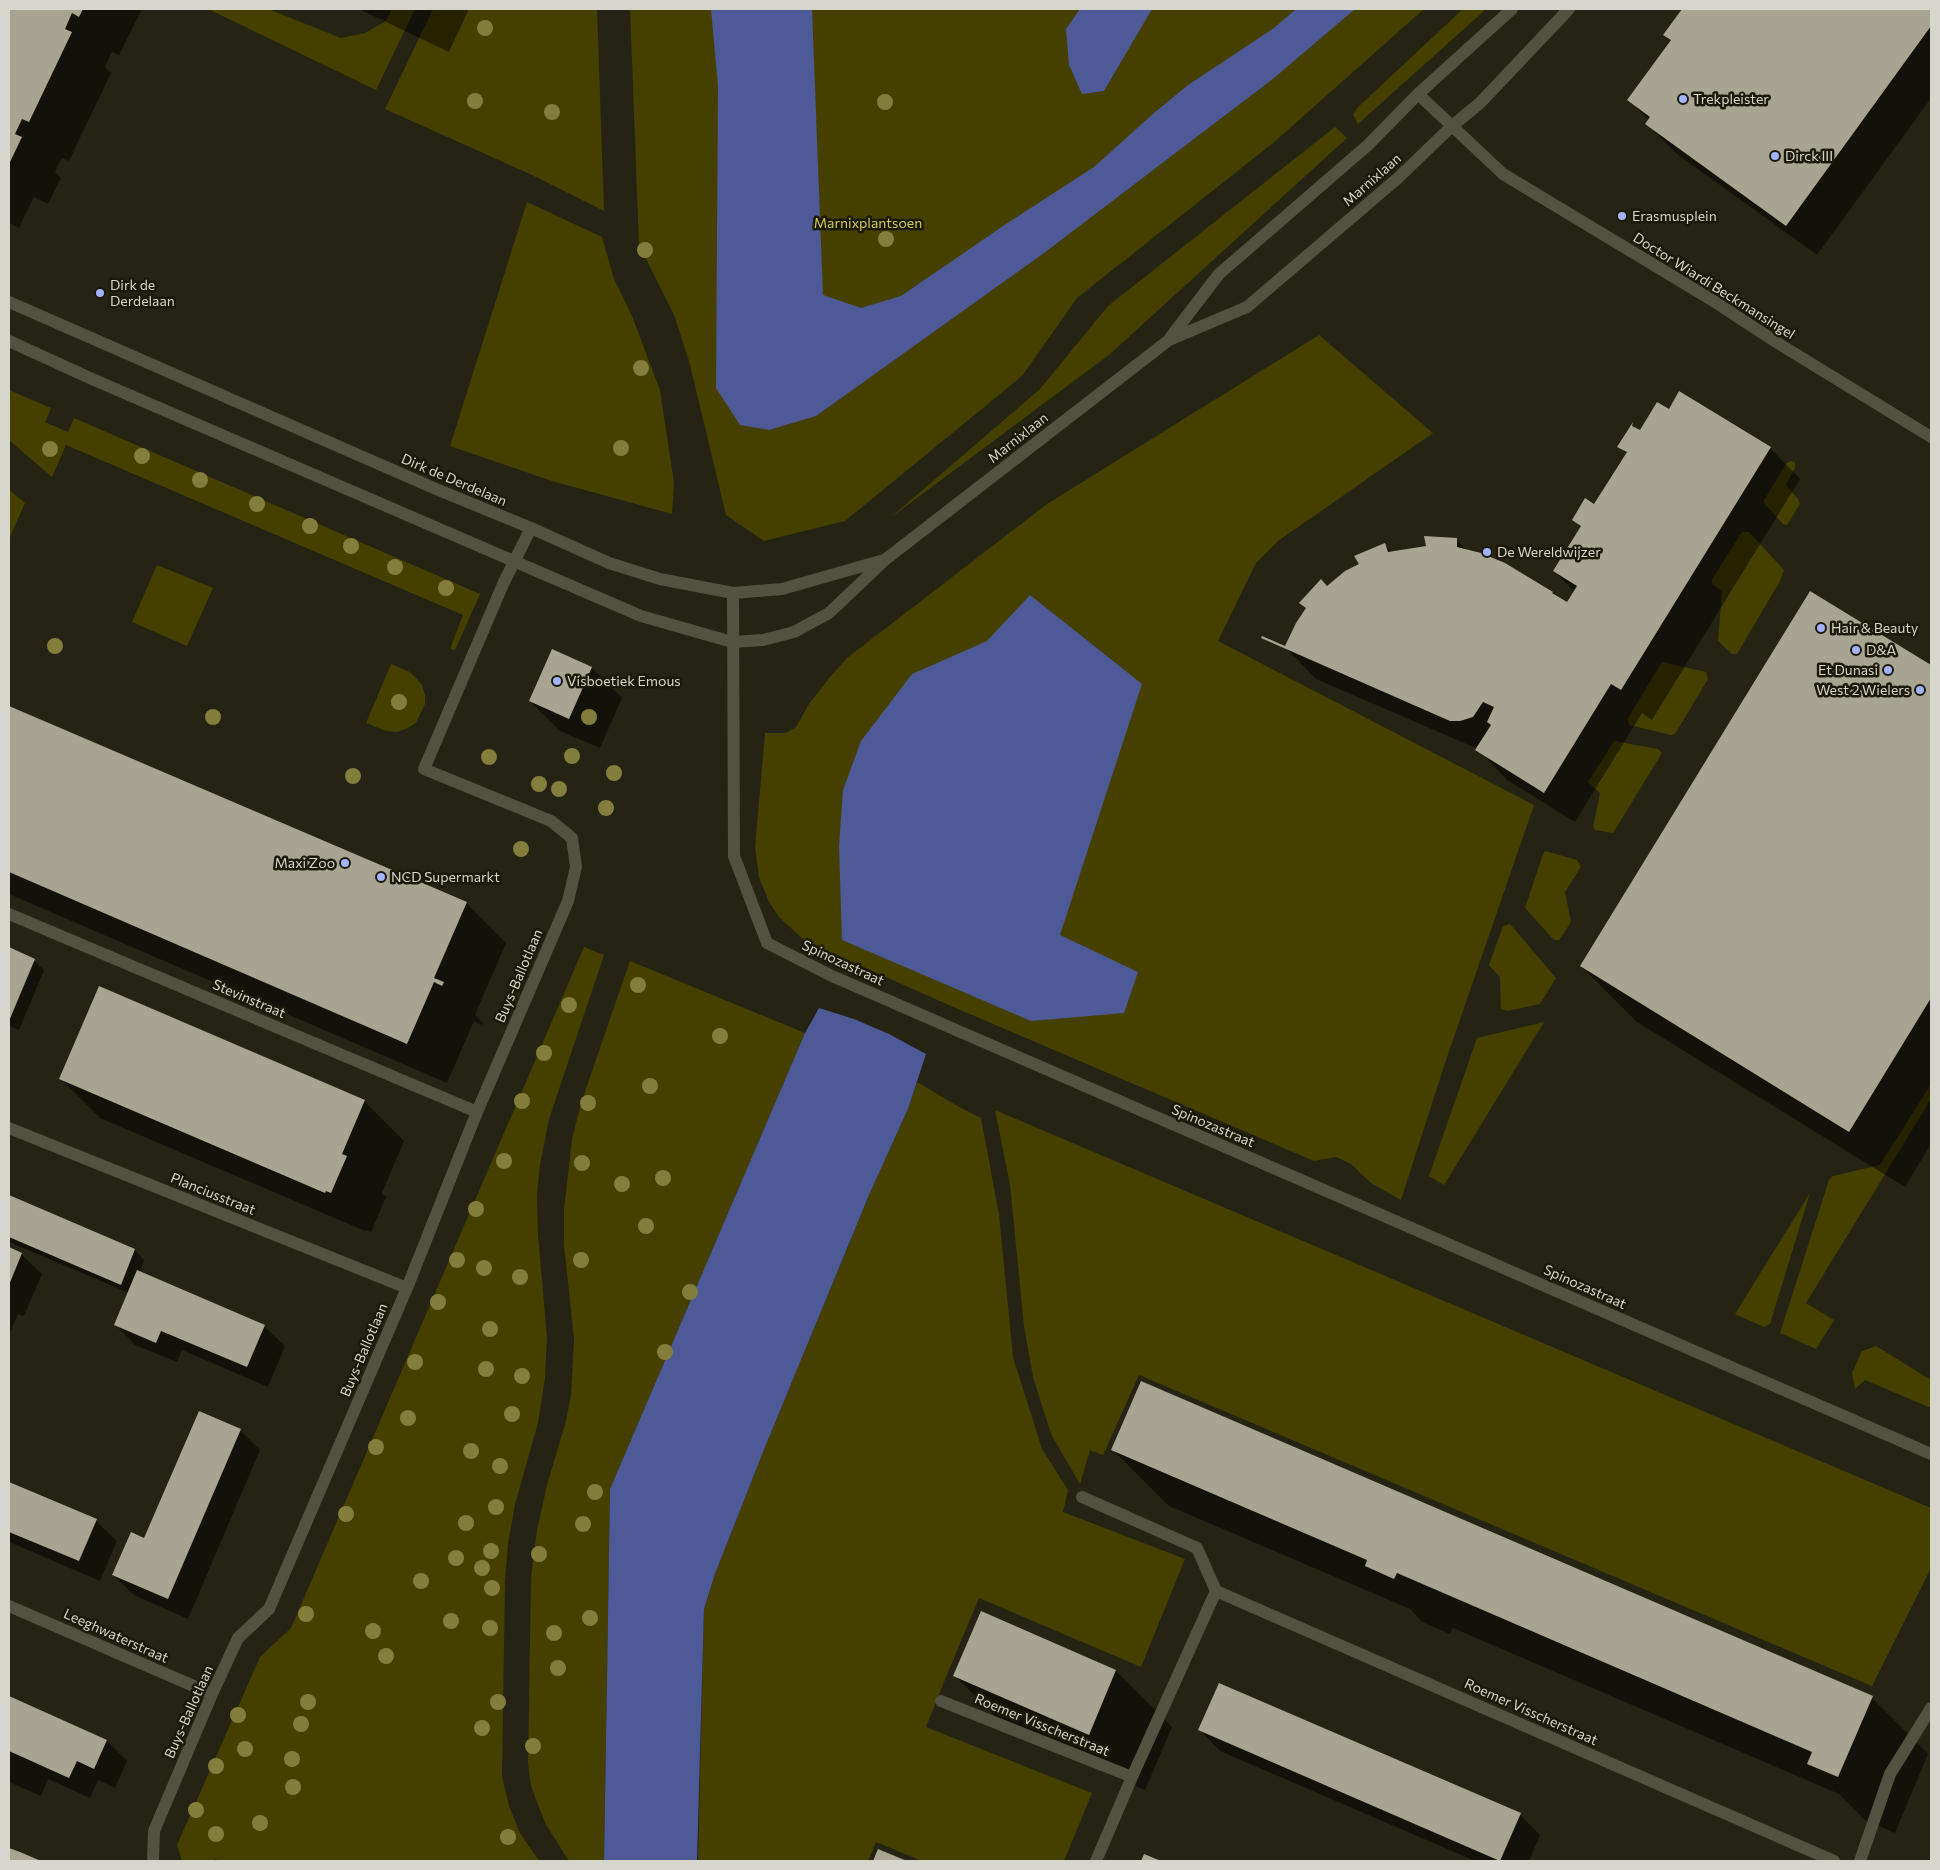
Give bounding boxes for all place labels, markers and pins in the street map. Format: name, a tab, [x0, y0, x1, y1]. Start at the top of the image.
place label: Trekpleister	[1693, 91, 1769, 107]
marker: Trekpleister	[1677, 93, 1689, 105]
place label: Dirck III	[1785, 148, 1833, 164]
marker: Dirck III	[1769, 150, 1781, 162]
place label: Erasmusplein	[1632, 208, 1717, 224]
marker: Erasmusplein	[1616, 210, 1628, 222]
place label: Dirk de Derdelaan	[110, 277, 175, 310]
marker: Dirk de Derdelaan	[94, 287, 106, 299]
place label: De Wereldwijzer	[1497, 544, 1601, 560]
marker: De Wereldwijzer	[1481, 546, 1493, 558]
place label: Hair & Beauty	[1831, 620, 1918, 636]
marker: Hair & Beauty	[1815, 622, 1827, 634]
place label: D&A	[1866, 642, 1896, 658]
marker: D&A	[1850, 644, 1862, 656]
place label: Et Dunasi	[1818, 662, 1878, 678]
marker: Et Dunasi	[1882, 664, 1894, 676]
place label: Visboetiek Emous	[567, 673, 681, 689]
marker: Visboetiek Emous	[551, 675, 563, 687]
place label: West 2 Wielers	[1816, 682, 1910, 698]
marker: West 2 Wielers	[1914, 684, 1926, 696]
place label: Maxi Zoo	[275, 855, 335, 871]
marker: Maxi Zoo	[339, 857, 351, 869]
place label: NCD Supermarkt	[391, 869, 500, 885]
marker: NCD Supermarkt	[375, 871, 387, 883]

